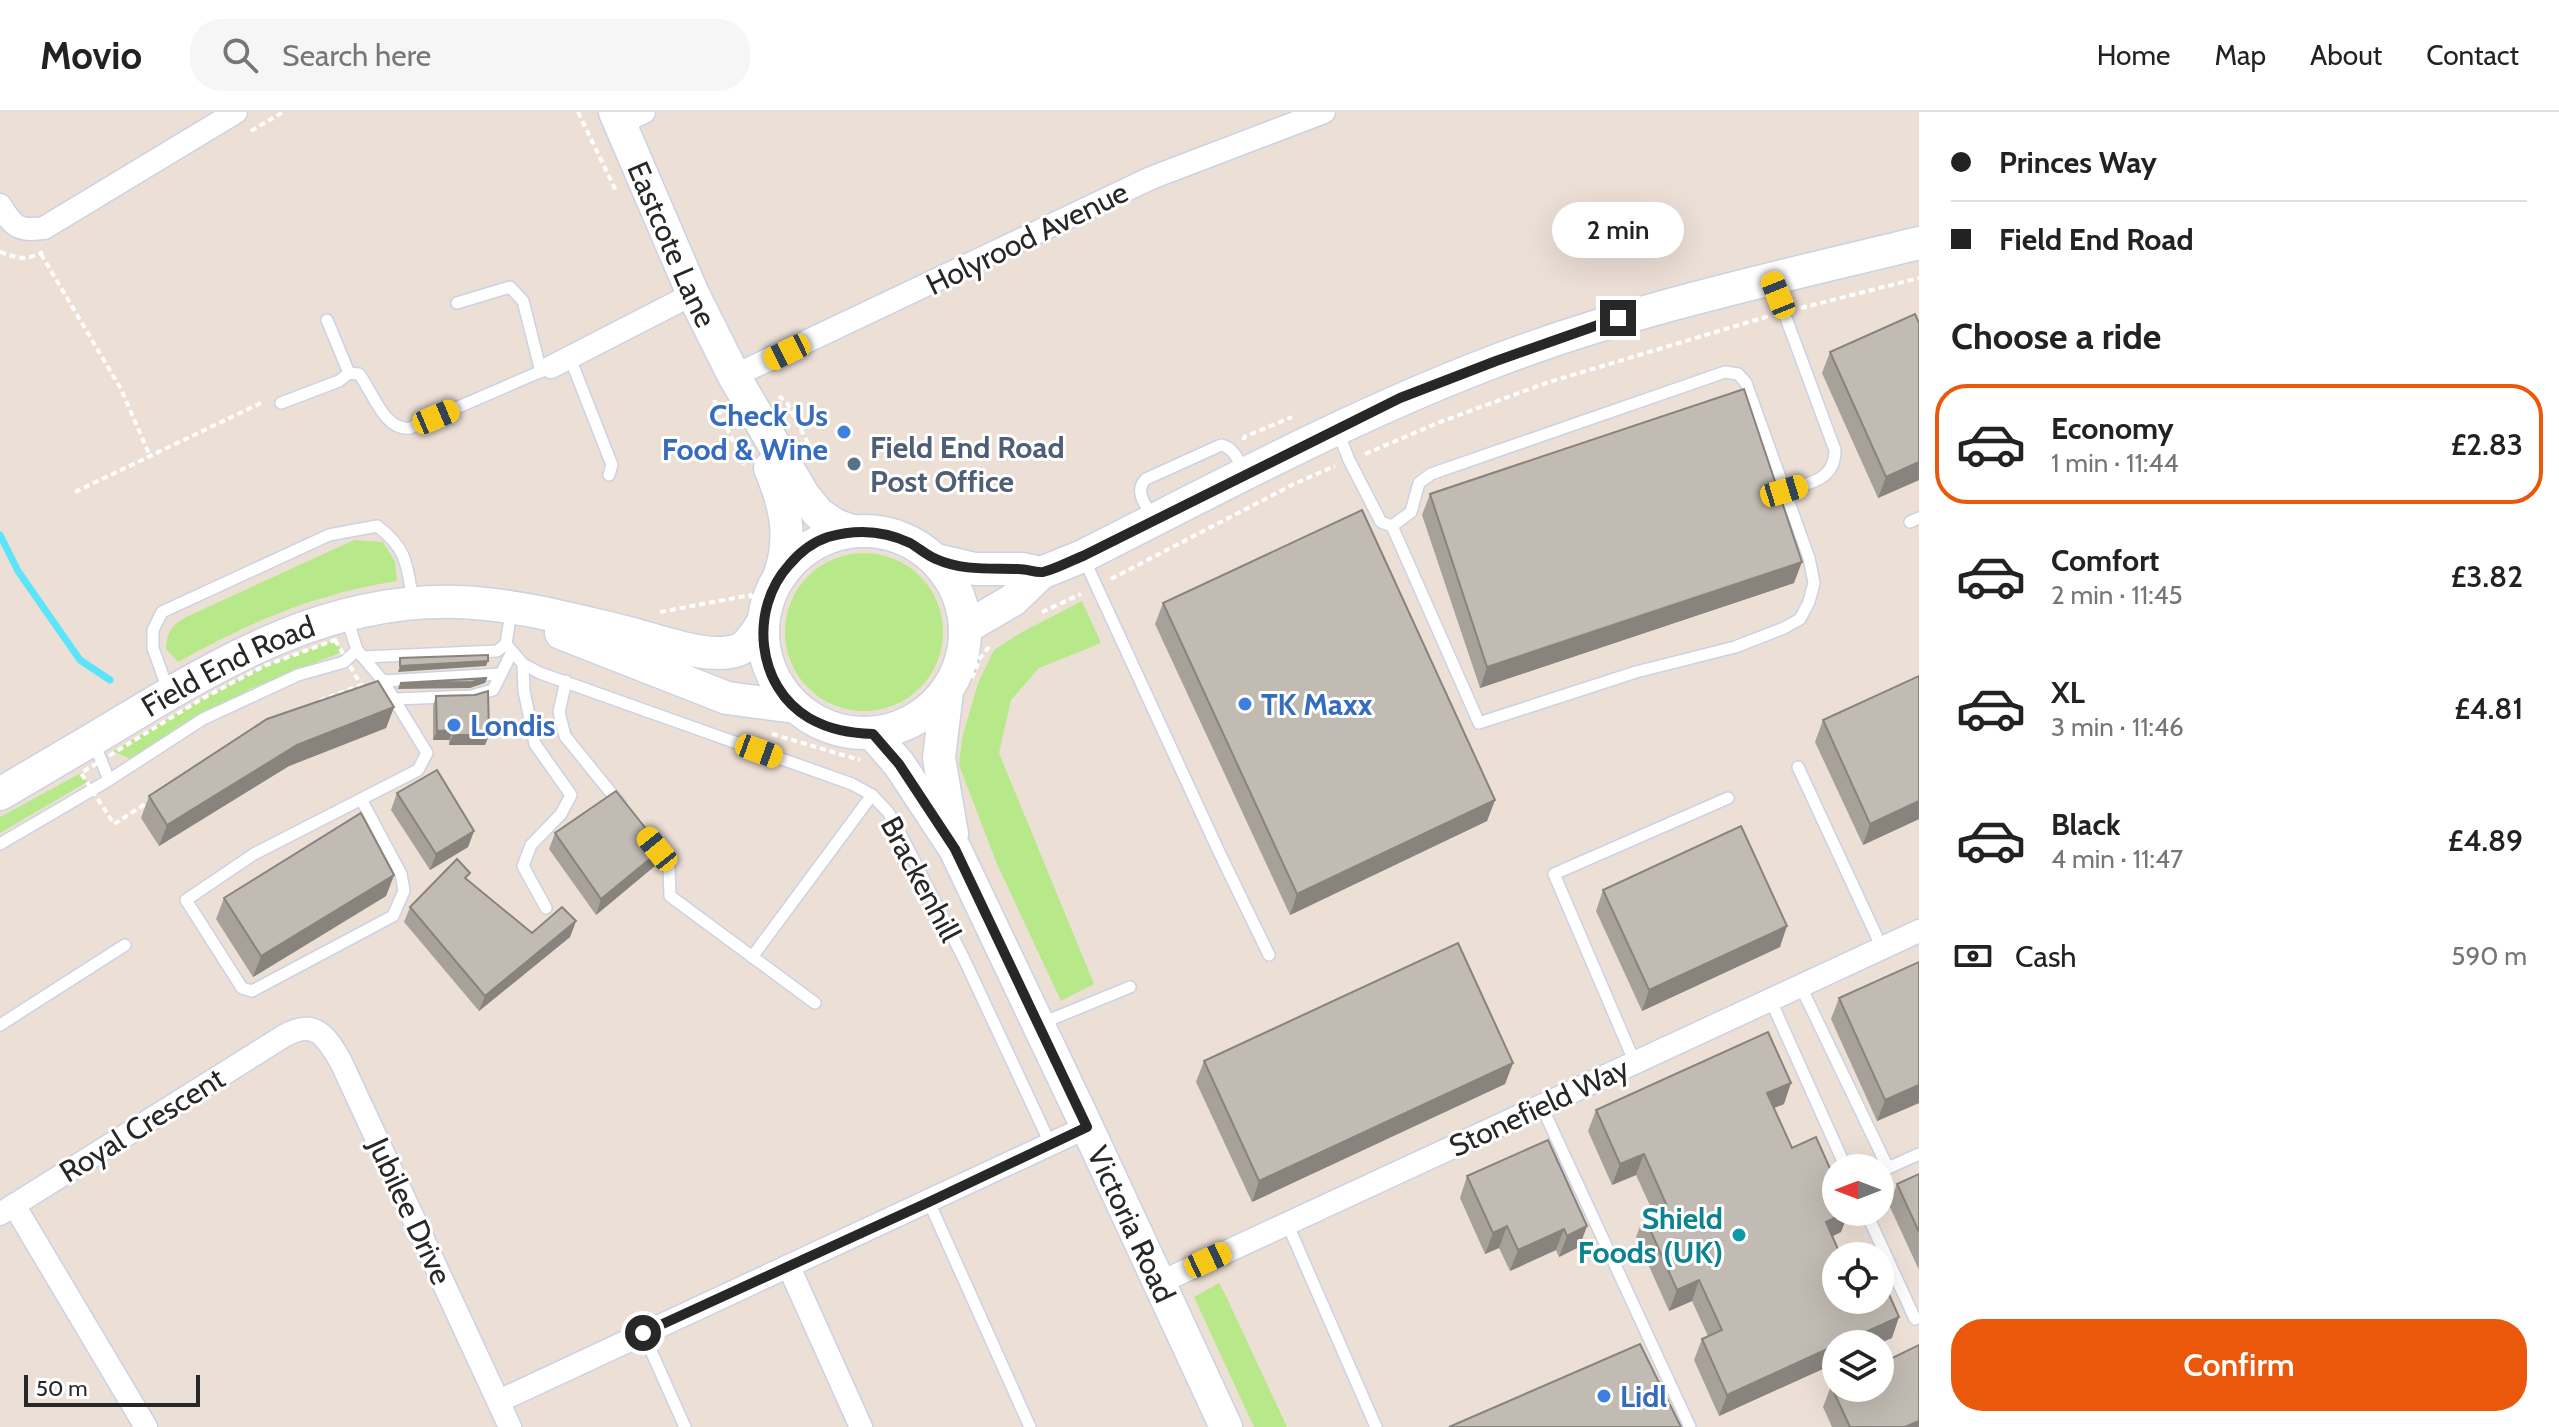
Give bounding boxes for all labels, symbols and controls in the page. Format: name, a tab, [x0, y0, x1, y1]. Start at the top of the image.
search box	[190, 19, 750, 91]
text: Movio	[40, 32, 142, 79]
icon: search	[218, 33, 262, 77]
text: Search here	[282, 37, 431, 74]
text: Home	[2097, 38, 2170, 72]
text: Map	[2214, 38, 2266, 72]
text: About	[2310, 38, 2382, 72]
text: Contact	[2426, 38, 2519, 72]
text: Princes Way	[1999, 144, 2157, 181]
street label: Eastcote Lane	[620, 156, 725, 333]
street label: Holyrood Avenue	[920, 173, 1134, 303]
callout: 2 min	[1552, 202, 1684, 258]
text: 2 min	[1587, 214, 1649, 246]
text: Field End Road	[1999, 221, 2194, 258]
car	[1758, 268, 1798, 322]
route end	[1600, 300, 1636, 336]
text: Choose a ride	[1951, 314, 2161, 358]
car	[760, 331, 814, 373]
car	[409, 397, 463, 437]
place label: Check Us Food & Wine	[662, 397, 828, 468]
icon: car	[1955, 408, 2027, 480]
text: Economy	[2051, 410, 2174, 447]
marker: Check Us Food & Wine	[835, 423, 853, 441]
text: £2.83	[2451, 426, 2523, 463]
place label: Field End Road Post Office	[870, 429, 1065, 500]
text: 1 min · 11:44	[2051, 447, 2178, 479]
marker: Field End Road Post Office	[845, 455, 863, 473]
car	[1758, 473, 1810, 509]
icon: car	[1955, 540, 2027, 612]
text: Comfort	[2051, 542, 2159, 579]
text: £3.82	[2451, 558, 2523, 595]
text: 2 min · 11:45	[2051, 579, 2183, 611]
street label: Field End Road	[134, 607, 319, 724]
icon: car	[1955, 672, 2027, 744]
text: XL	[2051, 674, 2085, 711]
place label: TK Maxx	[1261, 686, 1373, 723]
text: £4.81	[2454, 690, 2523, 727]
marker: TK Maxx	[1236, 695, 1254, 713]
place label: Londis	[470, 707, 556, 744]
text: 3 min · 11:46	[2051, 711, 2184, 743]
marker: Londis	[445, 716, 463, 734]
car	[732, 732, 786, 770]
icon: car	[1955, 804, 2027, 876]
text: Black	[2051, 806, 2121, 843]
street label: Brackenhill	[873, 810, 969, 948]
text: £4.89	[2448, 822, 2523, 859]
car	[633, 823, 681, 875]
text: 4 min · 11:47	[2051, 843, 2183, 875]
icon: cash	[1951, 934, 1995, 978]
text: Cash	[2015, 938, 2077, 975]
text: 590 m	[2451, 940, 2527, 972]
street label: Stonefield Way	[1443, 1049, 1635, 1165]
street label: Royal Crescent	[53, 1060, 231, 1190]
street label: Jubilee Drive	[359, 1131, 460, 1290]
street label: Victoria Road	[1080, 1140, 1184, 1308]
north arrow	[1822, 1154, 1894, 1226]
map controls	[1822, 1154, 1894, 1402]
place label: Shield Foods (UK)	[1578, 1200, 1723, 1271]
marker: Shield Foods (UK)	[1730, 1226, 1748, 1244]
car	[1181, 1239, 1235, 1281]
button: locate	[1822, 1242, 1894, 1314]
route start	[625, 1315, 661, 1351]
button: Confirm	[1951, 1319, 2527, 1411]
button: layers	[1822, 1330, 1894, 1402]
scale bar	[24, 1371, 200, 1407]
text: 50 m	[36, 1375, 88, 1402]
place label: Lidl	[1620, 1378, 1667, 1415]
marker: Lidl	[1595, 1387, 1613, 1405]

